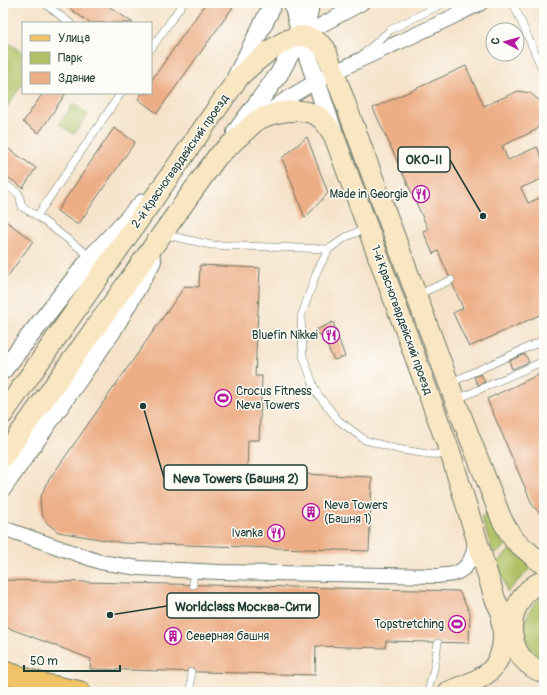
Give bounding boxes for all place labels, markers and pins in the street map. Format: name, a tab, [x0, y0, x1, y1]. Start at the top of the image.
callout: ОКО-II	[398, 147, 450, 172]
restaurant icon: Made in Georgia	[411, 184, 431, 204]
place label: Made in Georgia	[329, 187, 408, 202]
restaurant icon: Bluefin Nikkei	[321, 325, 341, 345]
place label: Bluefin Nikkei	[252, 328, 318, 343]
place label: Crocus Fitness Neva Towers	[236, 384, 312, 413]
sports icon: Crocus Fitness Neva Towers	[213, 388, 233, 408]
callout: Neva Towers (Башня 2)	[164, 465, 307, 490]
place label: Neva Towers (Башня 1)	[324, 498, 388, 527]
building icon: Neva Towers (Башня 1)	[301, 502, 321, 522]
restaurant icon: Ivanka	[266, 523, 286, 543]
place label: Ivanka	[232, 526, 263, 541]
callout: Worldclass Москва-Сити	[167, 593, 319, 618]
sports icon: Topstretching	[447, 614, 467, 634]
place label: Topstretching	[374, 617, 444, 632]
building icon: Северная башня	[163, 626, 183, 646]
place label: Северная башня	[186, 629, 270, 644]

